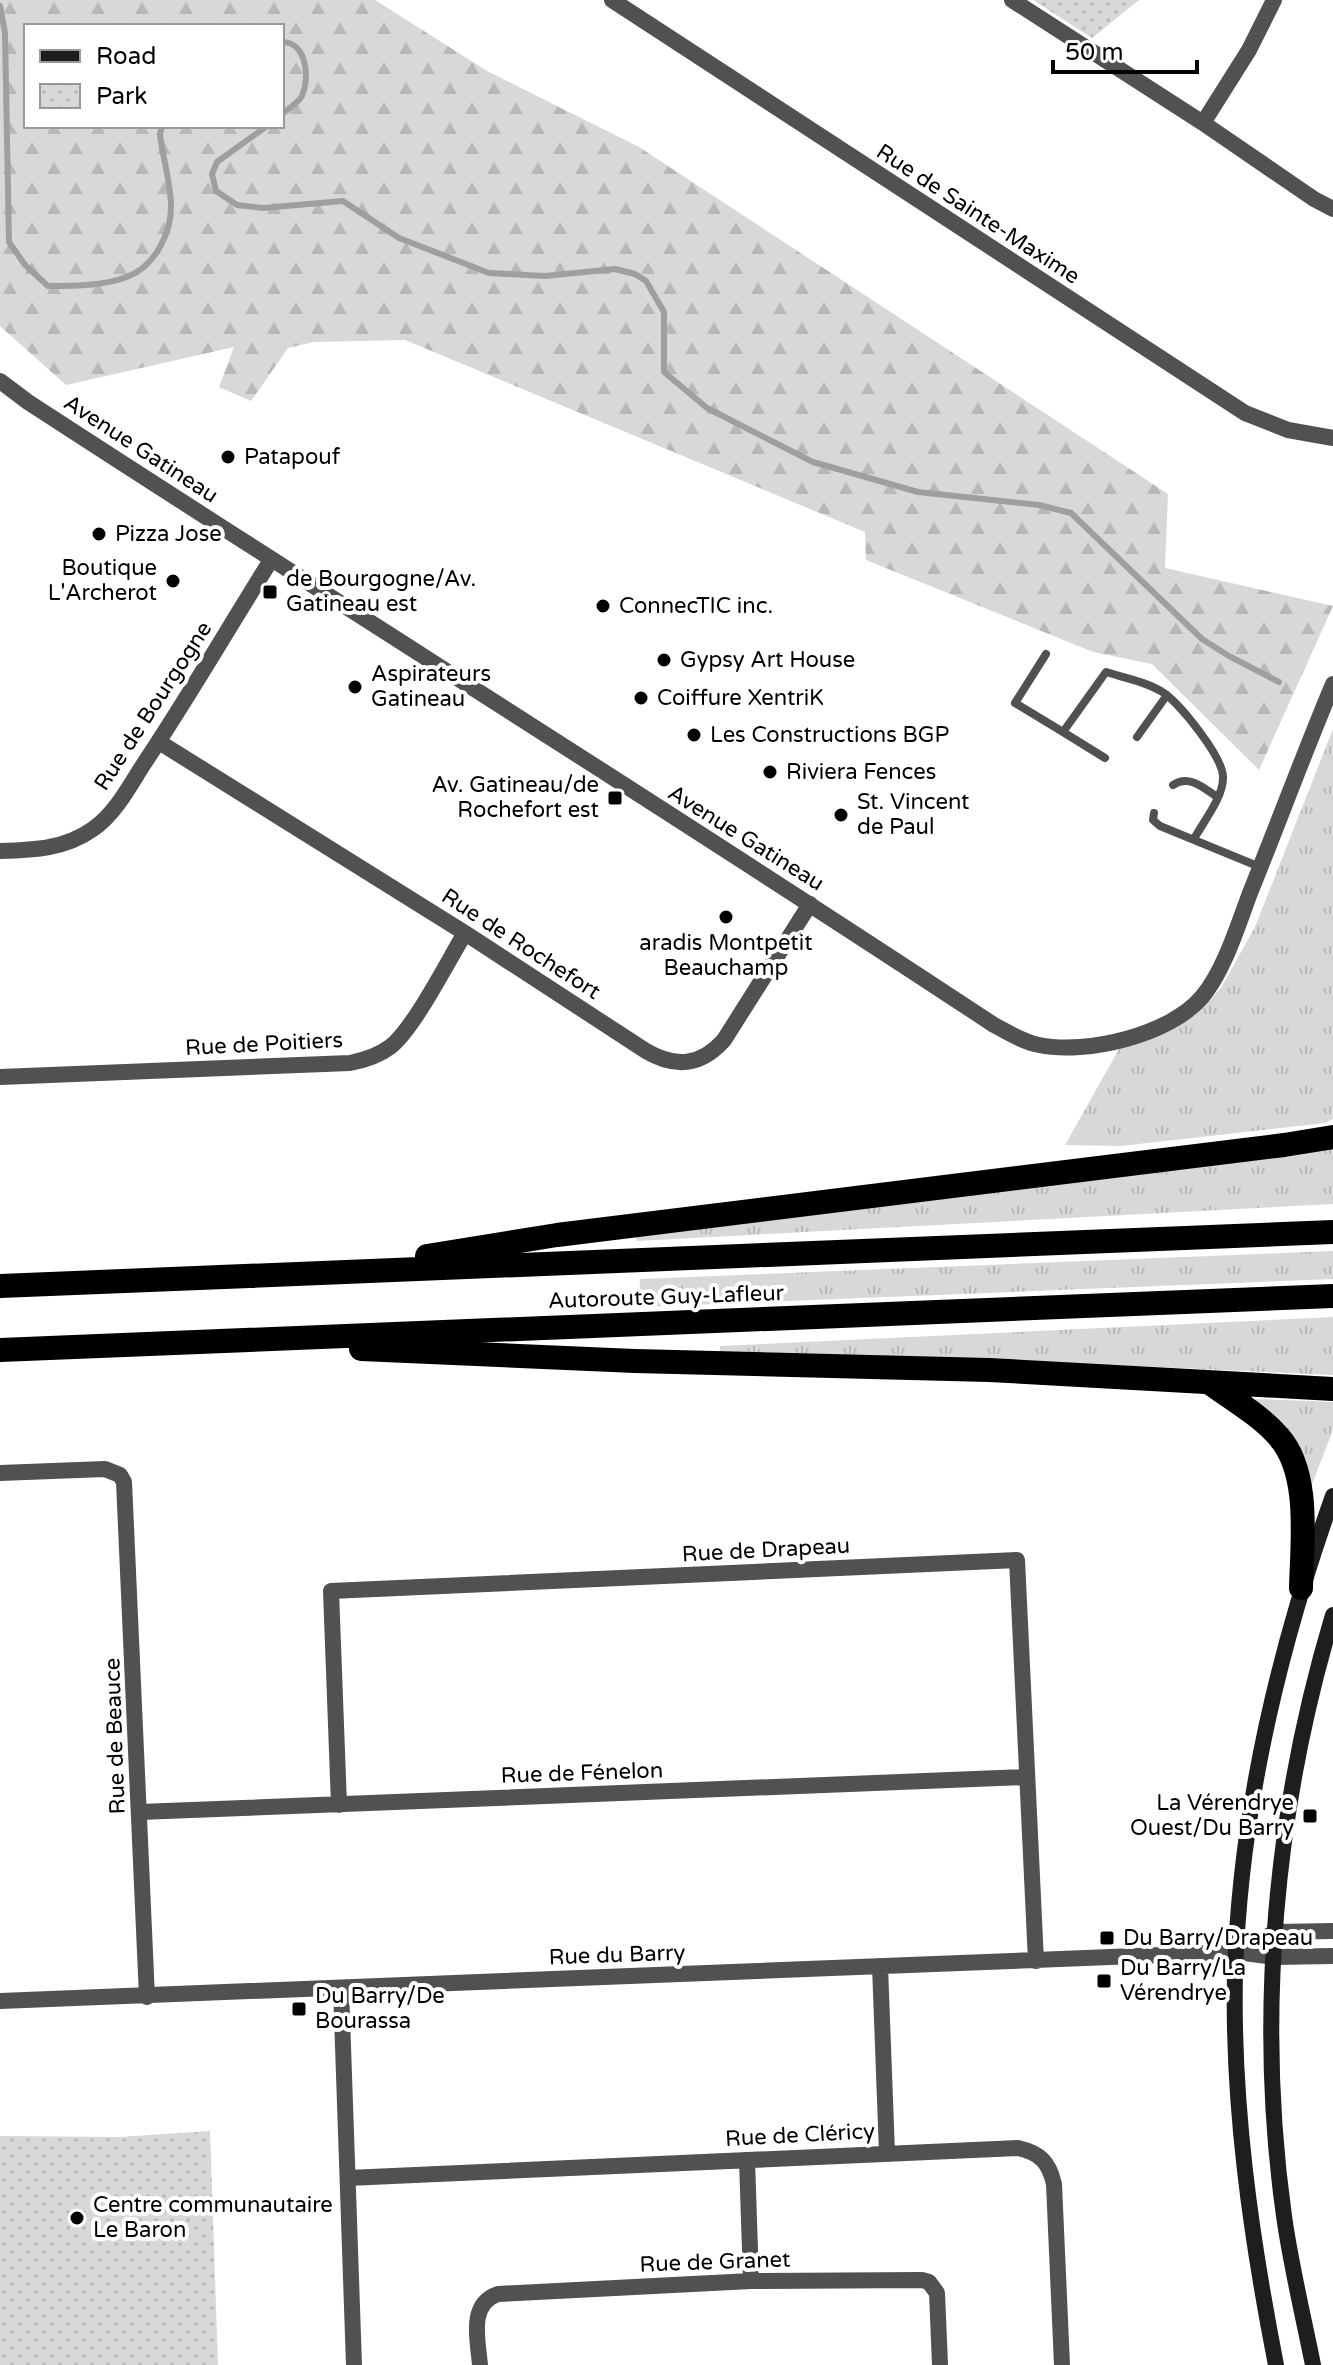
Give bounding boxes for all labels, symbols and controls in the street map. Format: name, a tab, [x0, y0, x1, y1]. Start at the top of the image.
legend	[24, 24, 284, 128]
scale bar	[1053, 24, 1197, 74]
text: 50 m	[1065, 38, 1123, 67]
text: Road	[96, 42, 156, 71]
text: Park	[96, 82, 147, 111]
street label: Rue de Sainte-Maxime	[871, 139, 1085, 289]
street label: Avenue Gatineau	[59, 389, 223, 509]
place label: Patapouf	[244, 444, 341, 470]
marker: Patapouf	[219, 448, 237, 466]
place label: Pizza Jose	[115, 521, 222, 547]
marker: Pizza Jose	[90, 525, 108, 543]
place label: Boutique L'Archerot	[48, 555, 157, 606]
place label: de Bourgogne/Av. Gatineau est	[286, 566, 476, 617]
marker: Boutique L'Archerot	[164, 572, 182, 590]
marker: de Bourgogne/Av. Gatineau est	[261, 583, 279, 601]
place label: ConnecTIC inc.	[619, 593, 773, 619]
marker: ConnecTIC inc.	[594, 597, 612, 615]
street label: Rue de Bourgogne	[89, 617, 217, 795]
place label: Gypsy Art House	[680, 647, 855, 673]
marker: Gypsy Art House	[655, 651, 673, 669]
place label: Aspirateurs Gatineau	[371, 661, 491, 712]
marker: Aspirateurs Gatineau	[346, 678, 364, 696]
place label: Coiffure XentriK	[657, 685, 824, 711]
marker: Coiffure XentriK	[632, 689, 650, 707]
place label: Les Constructions BGP	[710, 722, 949, 748]
marker: Les Constructions BGP	[685, 726, 703, 744]
place label: Riviera Fences	[786, 759, 936, 785]
marker: Riviera Fences	[761, 763, 779, 781]
place label: Av. Gatineau/de Rochefort est	[431, 772, 599, 823]
street label: Avenue Gatineau	[663, 780, 829, 896]
marker: Av. Gatineau/de Rochefort est	[606, 789, 624, 807]
place label: St. Vincent de Paul	[857, 789, 969, 840]
marker: St. Vincent de Paul	[832, 806, 850, 824]
street label: Rue de Rochefort	[437, 883, 605, 1005]
marker: aradis Montpetit Beauchamp	[717, 908, 735, 926]
place label: aradis Montpetit Beauchamp	[639, 930, 813, 981]
street label: Rue de Poitiers	[184, 1027, 344, 1061]
street label: Autoroute Guy-Lafleur	[548, 1280, 785, 1314]
street label: Rue de Drapeau	[681, 1533, 851, 1567]
street label: Rue de Beauce	[99, 1657, 131, 1815]
street label: Rue de Fénelon	[500, 1757, 664, 1789]
place label: La Vérendrye Ouest/Du Barry	[1130, 1790, 1294, 1841]
marker: La Vérendrye Ouest/Du Barry	[1301, 1807, 1319, 1825]
place label: Du Barry/Drapeau	[1123, 1925, 1313, 1951]
marker: Du Barry/Drapeau	[1098, 1929, 1116, 1947]
street label: Rue du Barry	[548, 1940, 686, 1970]
place label: Du Barry/La Vérendrye	[1120, 1955, 1246, 2006]
marker: Du Barry/La Vérendrye	[1095, 1972, 1113, 1990]
place label: Du Barry/De Bourassa	[315, 1983, 445, 2034]
marker: Du Barry/De Bourassa	[290, 2000, 308, 2018]
street label: Rue de Cléricy	[724, 2118, 876, 2152]
place label: Centre communautaire Le Baron	[93, 2192, 333, 2243]
marker: Centre communautaire Le Baron	[68, 2209, 86, 2227]
street label: Rue de Granet	[639, 2246, 791, 2278]

